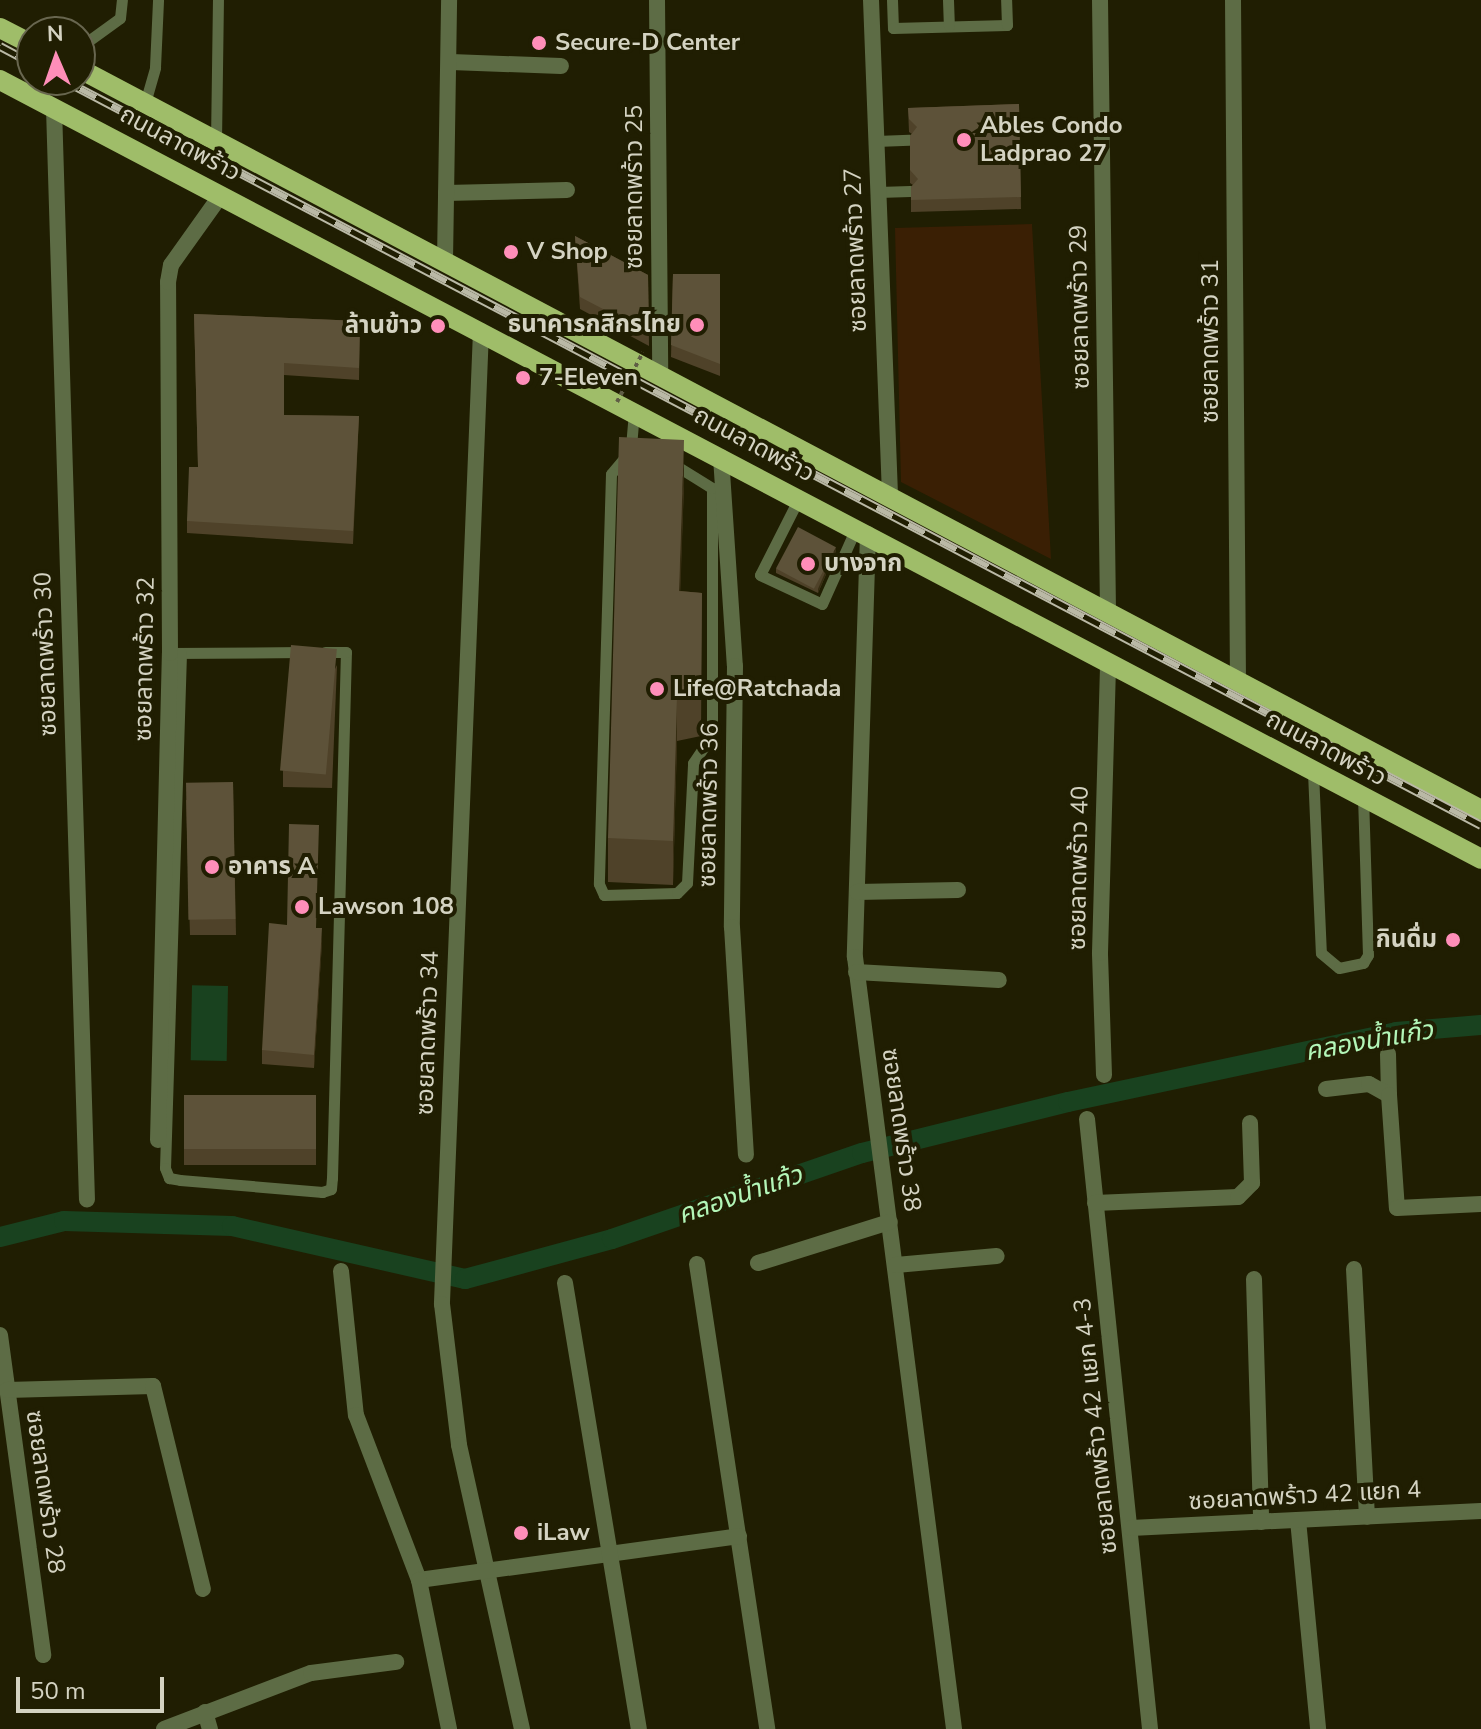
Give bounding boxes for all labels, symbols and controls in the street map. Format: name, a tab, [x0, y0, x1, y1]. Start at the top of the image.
north arrow	[16, 16, 96, 96]
text: N	[46, 19, 64, 49]
place label: Secure-D Center	[555, 29, 740, 57]
marker: Secure-D Center	[530, 34, 548, 52]
street label: ถนนลาดพร้าว	[115, 100, 245, 188]
street label: ซอยลาดพร้าว 25	[621, 105, 649, 269]
place label: Ables Condo Ladprao 27	[980, 112, 1123, 168]
marker: Ables Condo Ladprao 27	[955, 131, 973, 149]
street label: ซอยลาดพร้าว 27	[839, 167, 873, 333]
street label: ซอยลาดพร้าว 29	[1064, 225, 1096, 389]
place label: V Shop	[527, 238, 608, 266]
marker: V Shop	[502, 243, 520, 261]
street label: ซอยลาดพร้าว 31	[1197, 259, 1225, 423]
place label: ธนาคารกสิกรไทย	[508, 311, 681, 339]
place label: ล้านข้าว	[345, 312, 422, 340]
marker: ธนาคารกสิกรไทย	[688, 316, 706, 334]
marker: ล้านข้าว	[429, 317, 447, 335]
place label: 7-Eleven	[539, 364, 638, 392]
marker: 7-Eleven	[514, 369, 532, 387]
street label: ถนนลาดพร้าว	[689, 401, 819, 489]
place label: บางจาก	[824, 550, 902, 578]
marker: บางจาก	[799, 555, 817, 573]
street label: ซอยลาดพร้าว 30	[29, 571, 63, 737]
street label: ซอยลาดพร้าว 32	[129, 577, 161, 741]
place label: Life@Ratchada	[673, 675, 841, 703]
marker: Life@Ratchada	[648, 680, 666, 698]
street label: ถนนลาดพร้าว	[1261, 705, 1391, 793]
street label: ซอยลาดพร้าว 36	[693, 723, 725, 887]
street label: ซอยลาดพร้าว 40	[1063, 786, 1095, 950]
place label: อาคาร A	[228, 853, 315, 881]
marker: อาคาร A	[203, 858, 221, 876]
place label: Lawson 108	[318, 893, 454, 921]
marker: Lawson 108	[293, 898, 311, 916]
place label: กินดื่ม	[1376, 926, 1437, 954]
marker: กินดื่ม	[1444, 931, 1462, 949]
street label: ซอยลาดพร้าว 34	[411, 950, 445, 1116]
water label: คลองน้ำแก้ว	[1303, 1014, 1435, 1068]
street label: ซอยลาดพร้าว 38	[875, 1047, 927, 1213]
water label: คลองน้ำแก้ว	[674, 1159, 806, 1231]
street label: ซอยลาดพร้าว 42 แยก 4-3	[1068, 1296, 1124, 1556]
street label: ซอยลาดพร้าว 28	[19, 1409, 71, 1575]
street label: ซอยลาดพร้าว 42 แยก 4	[1188, 1476, 1422, 1516]
place label: iLaw	[537, 1519, 590, 1547]
marker: iLaw	[512, 1524, 530, 1542]
scale bar	[20, 1661, 168, 1711]
text: 50 m	[30, 1675, 86, 1707]

